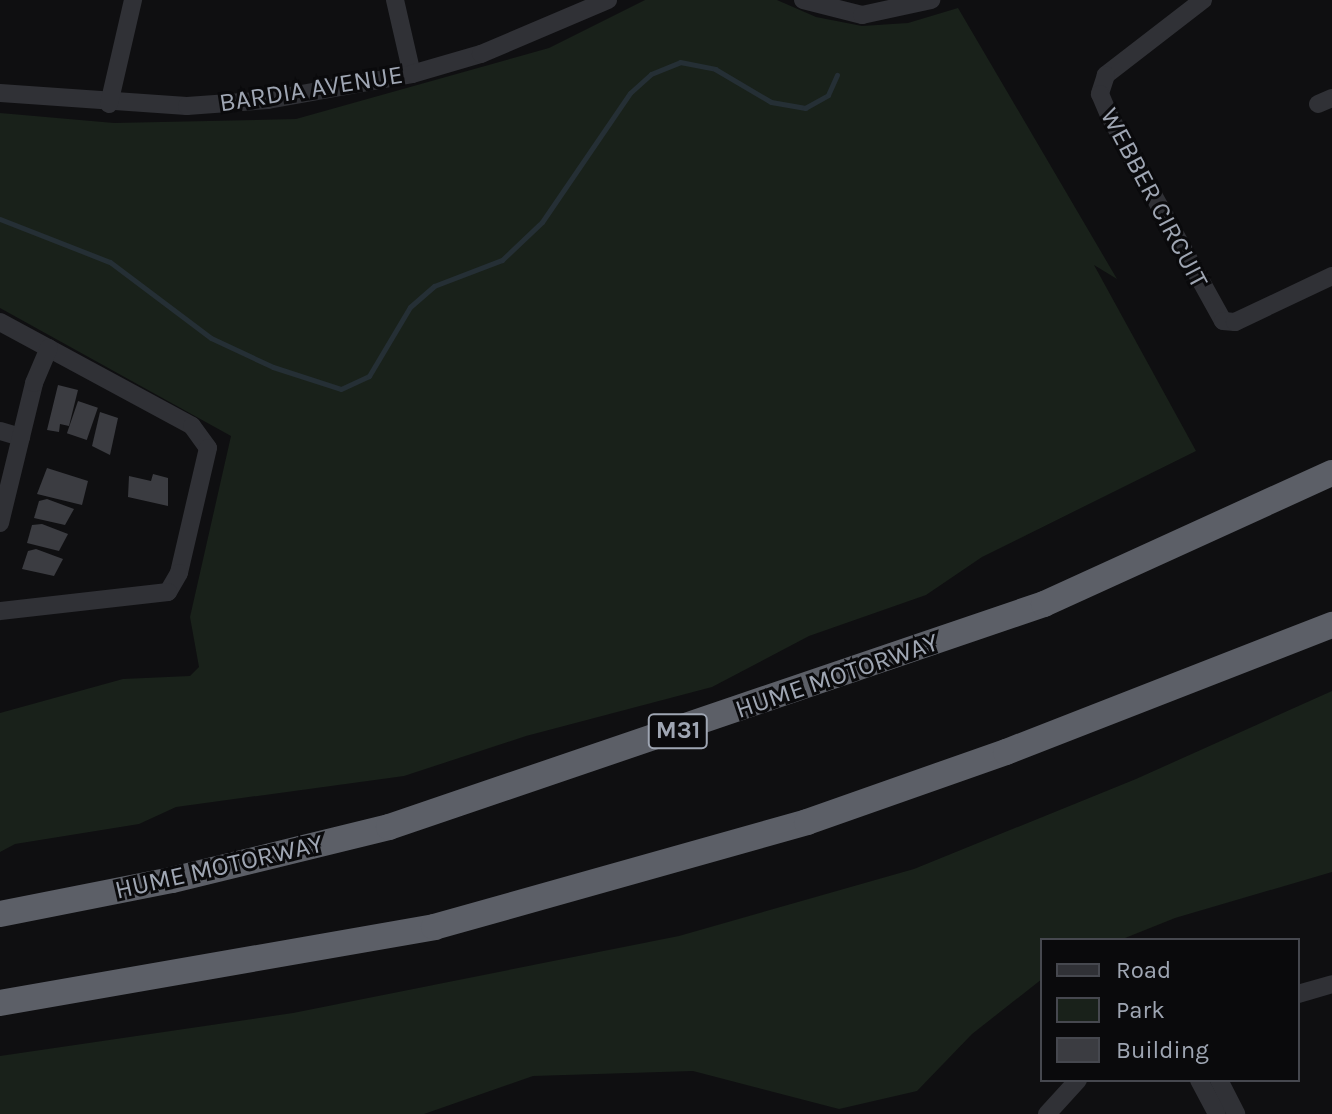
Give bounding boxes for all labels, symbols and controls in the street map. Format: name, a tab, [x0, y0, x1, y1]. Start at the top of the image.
street label: BARDIA AVENUE	[217, 59, 405, 119]
street label: WEBBER CIRCUIT	[1093, 103, 1215, 293]
street label: HUME MOTORWAY	[731, 627, 943, 725]
road number: M31	[646, 711, 710, 751]
street label: HUME MOTORWAY	[112, 828, 326, 906]
legend	[1040, 938, 1300, 1082]
text: Road	[1116, 956, 1171, 984]
text: Park	[1116, 996, 1165, 1024]
text: Building	[1116, 1036, 1209, 1064]

